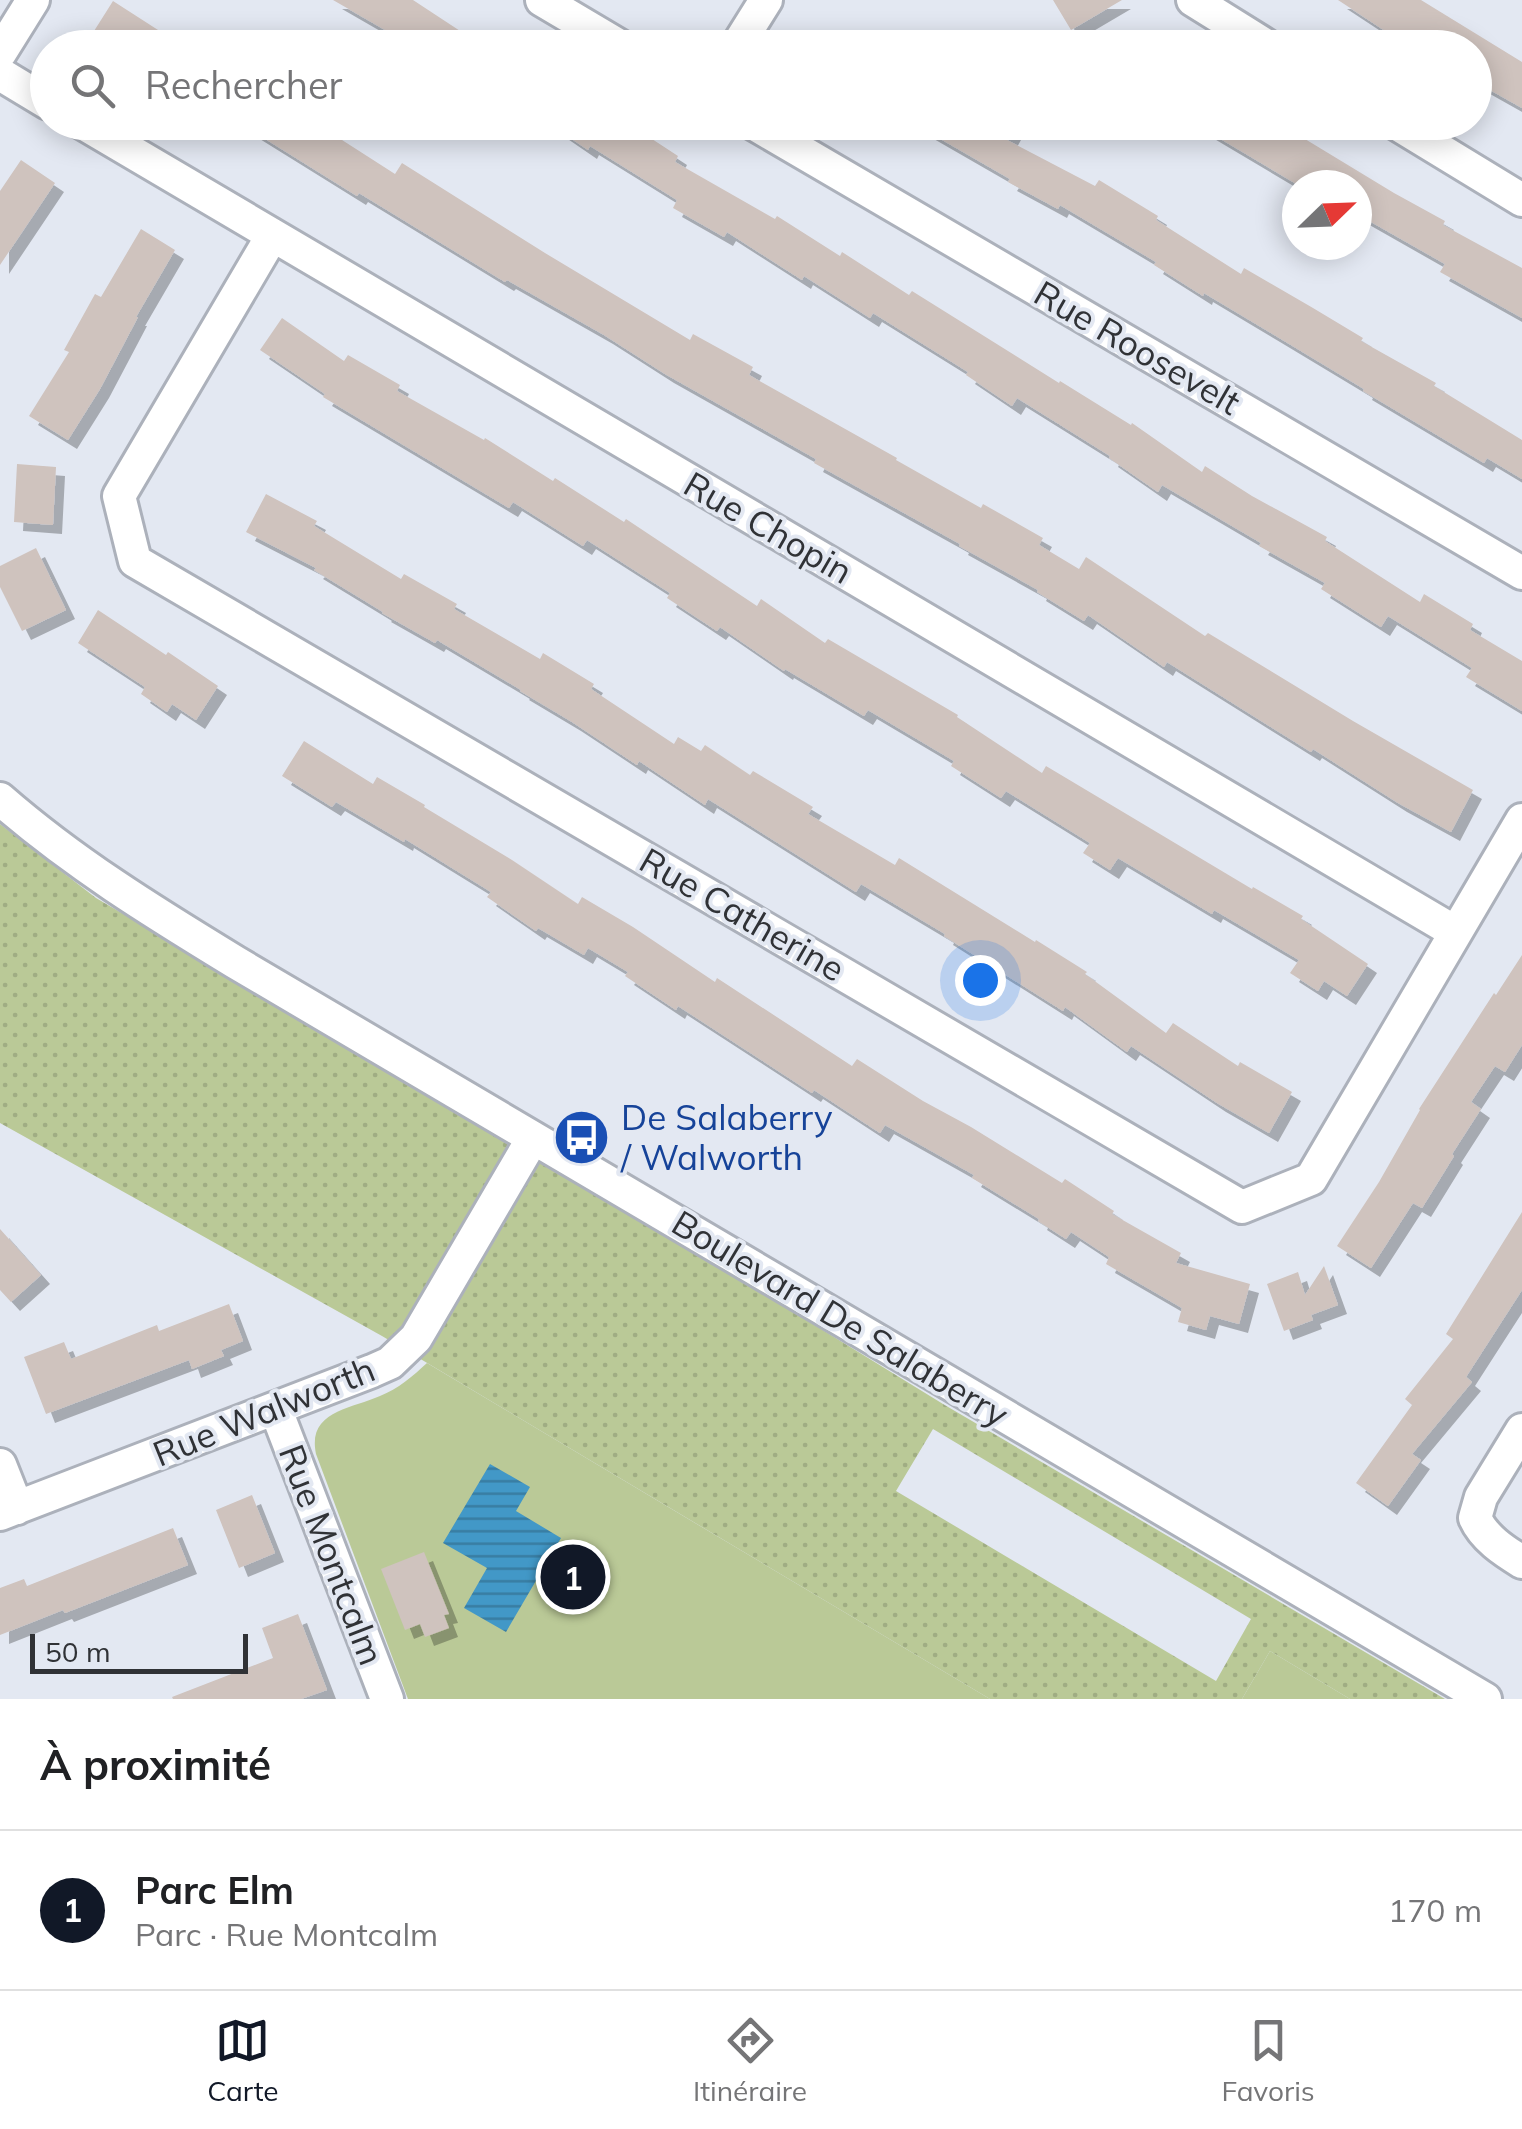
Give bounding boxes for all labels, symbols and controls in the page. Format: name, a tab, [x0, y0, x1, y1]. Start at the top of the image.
search box	[30, 30, 1492, 140]
icon: search	[65, 58, 120, 113]
text: Rechercher	[145, 61, 342, 109]
north arrow	[1282, 170, 1372, 260]
street label: Rue Roosevelt	[1027, 270, 1248, 424]
street label: Rue Chopin	[677, 461, 860, 593]
street label: Rue Catherine	[632, 838, 853, 991]
your location	[955, 955, 1006, 1006]
place label: De Salaberry / Walworth	[620, 1095, 833, 1179]
bus stop icon: De Salaberry / Walworth	[552, 1108, 612, 1168]
street label: Boulevard De Salaberry	[664, 1200, 1017, 1436]
street label: Rue Walworth	[146, 1347, 381, 1476]
street label: Rue Montcalm	[270, 1438, 394, 1671]
pin: 1	[540, 1540, 606, 1614]
scale bar	[30, 1629, 248, 1674]
text: 50 m	[45, 1634, 111, 1669]
text: À proximité	[40, 1738, 271, 1791]
text: Parc Elm	[135, 1866, 294, 1914]
text: 1	[63, 1890, 82, 1930]
text: 170 m	[1388, 1890, 1482, 1930]
text: Parc · Rue Montcalm	[135, 1914, 438, 1954]
tab: Carte	[207, 2013, 279, 2108]
tab: Itinéraire	[693, 2013, 807, 2108]
tab: Favoris	[1222, 2013, 1315, 2108]

